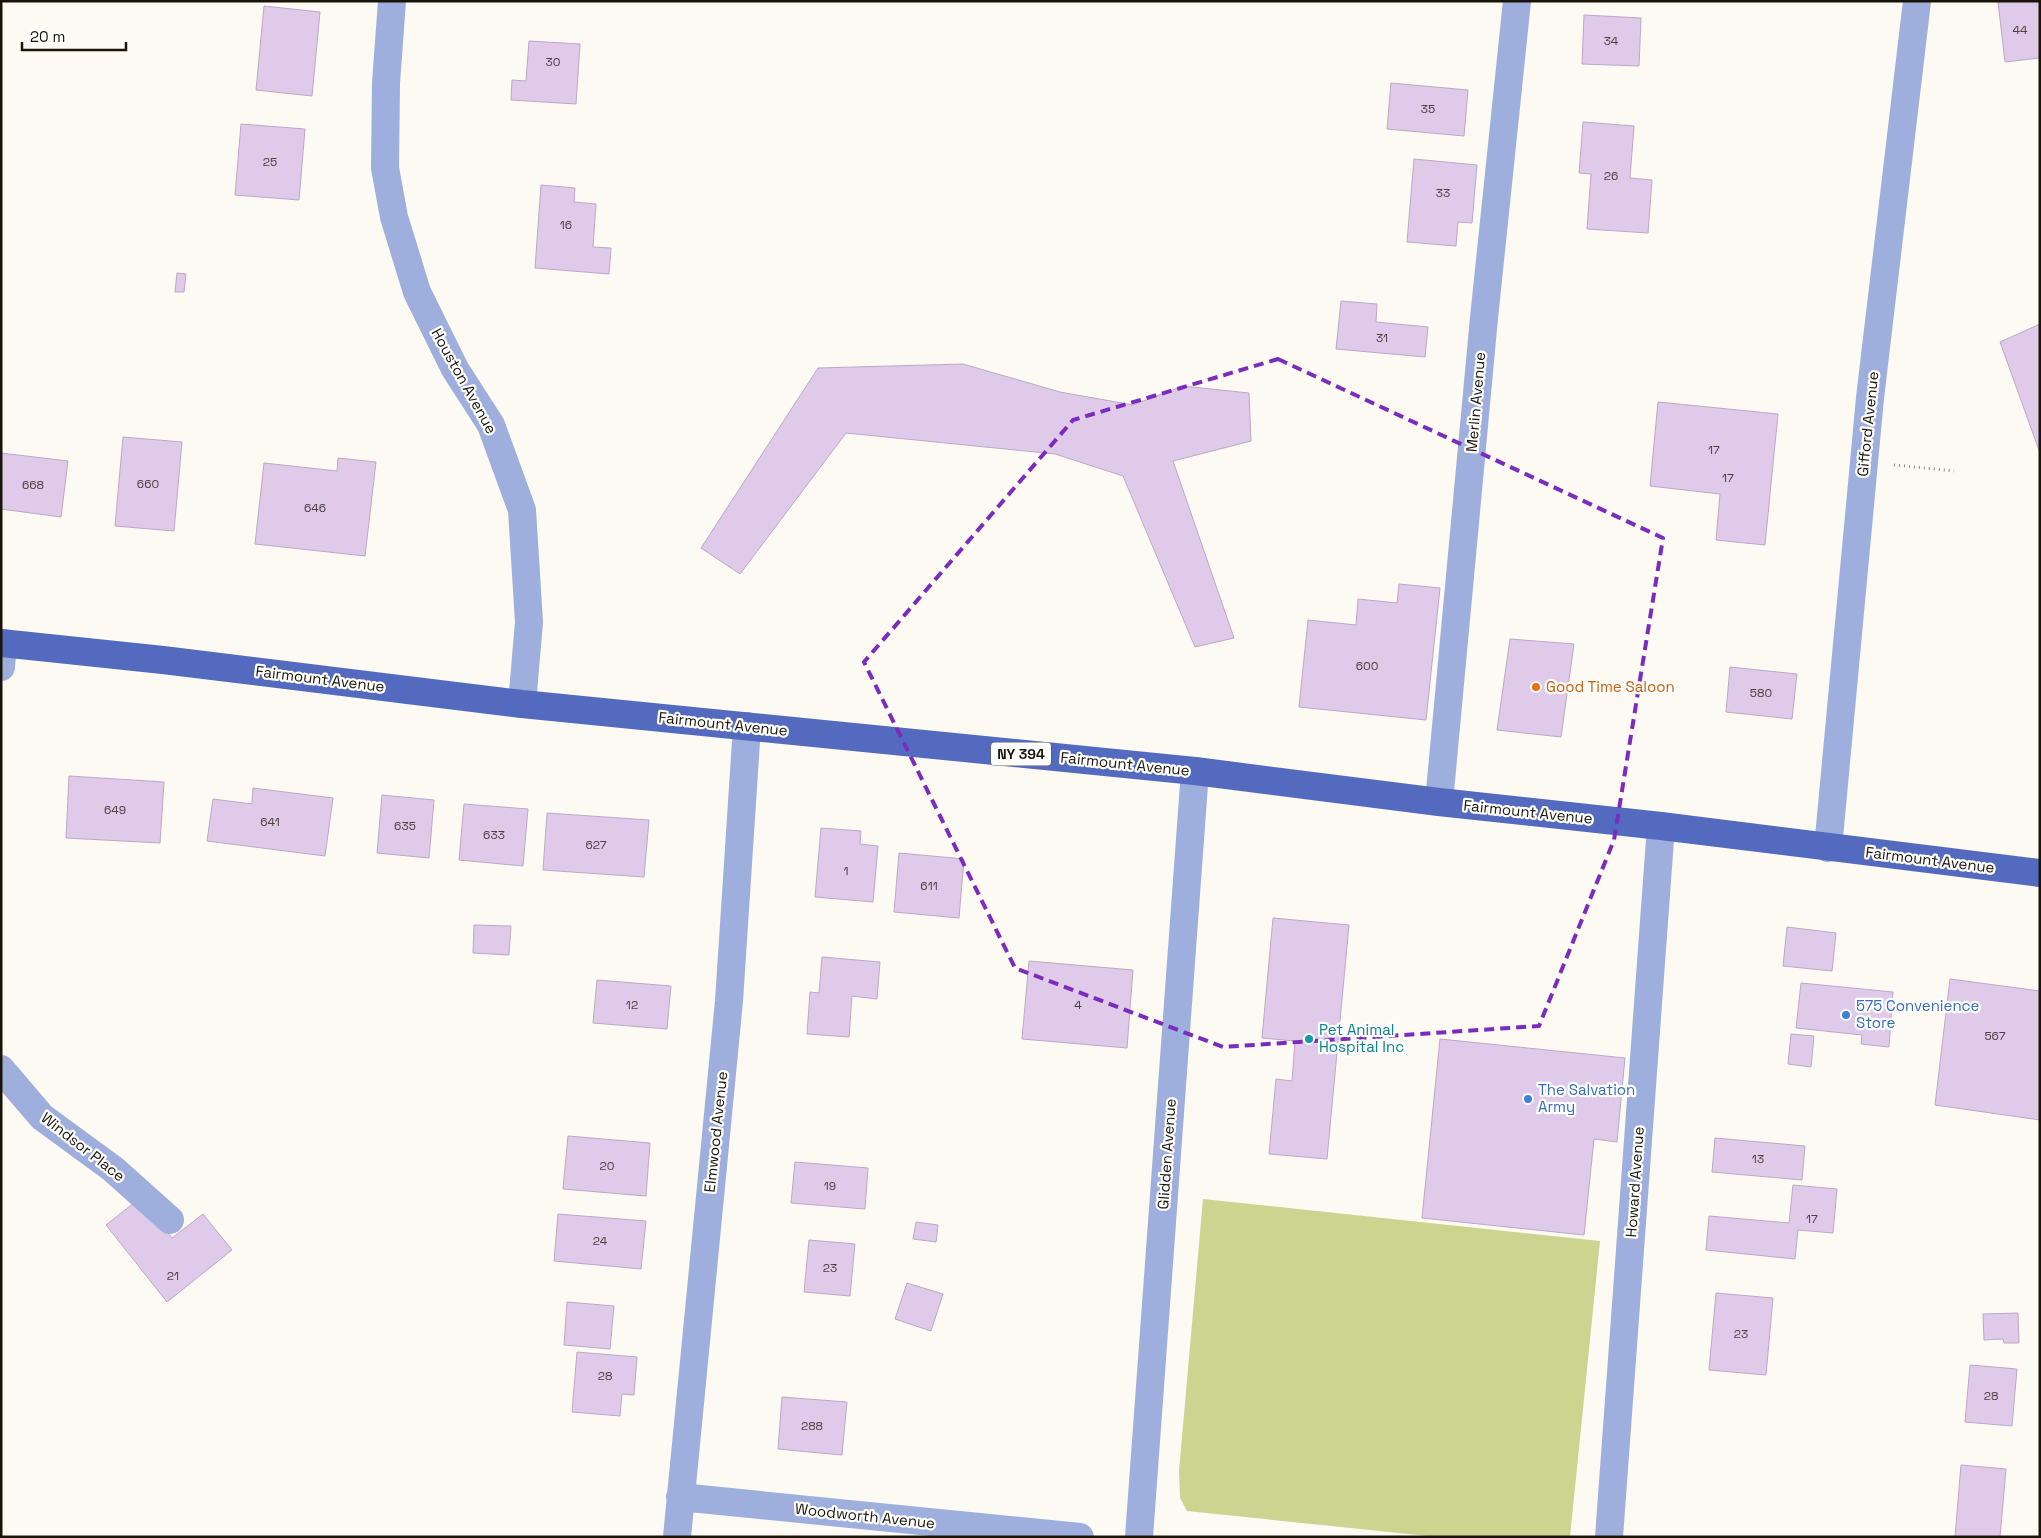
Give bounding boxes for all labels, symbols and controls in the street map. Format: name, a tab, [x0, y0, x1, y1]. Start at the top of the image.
scale bar	[22, 20, 126, 52]
house number: 44	[2012, 22, 2028, 38]
text: 20 m	[30, 27, 65, 46]
house number: 34	[1604, 33, 1619, 49]
house number: 30	[546, 54, 560, 70]
house number: 35	[1421, 101, 1435, 117]
house number: 25	[263, 154, 277, 170]
house number: 26	[1604, 168, 1618, 184]
house number: 33	[1436, 185, 1450, 201]
house number: 16	[560, 217, 572, 233]
street label: Houston Avenue	[428, 325, 501, 437]
house number: 31	[1376, 330, 1388, 346]
street label: Merlin Avenue	[1462, 351, 1489, 453]
street label: Gifford Avenue	[1853, 370, 1882, 477]
house number: 17	[1708, 442, 1720, 458]
house number: 17	[1722, 470, 1734, 486]
house number: 660	[137, 476, 159, 492]
house number: 668	[22, 477, 44, 493]
house number: 646	[304, 500, 326, 516]
house number: 600	[1356, 658, 1378, 674]
street label: Fairmount Avenue	[254, 661, 386, 696]
place label: Good Time Saloon	[1546, 677, 1675, 696]
marker: Good Time Saloon	[1530, 681, 1542, 693]
house number: 580	[1750, 685, 1772, 701]
street label: Fairmount Avenue	[658, 707, 789, 740]
road number: NY 394	[991, 742, 1051, 766]
street label: Fairmount Avenue	[1060, 747, 1191, 780]
street label: Fairmount Avenue	[1463, 795, 1594, 828]
house number: 649	[104, 802, 126, 818]
house number: 641	[260, 814, 280, 830]
house number: 635	[394, 818, 416, 834]
house number: 633	[483, 827, 505, 843]
house number: 627	[585, 837, 607, 853]
street label: Fairmount Avenue	[1864, 842, 1996, 877]
house number: 1	[843, 863, 849, 879]
house number: 611	[920, 878, 938, 894]
place label: 575 Convenience Store	[1856, 996, 1980, 1032]
house number: 12	[626, 997, 638, 1013]
house number: 4	[1074, 997, 1082, 1013]
marker: 575 Convenience Store	[1840, 1009, 1852, 1021]
place label: Pet Animal Hospital Inc	[1319, 1020, 1404, 1056]
house number: 567	[1984, 1028, 2006, 1044]
marker: Pet Animal Hospital Inc	[1303, 1033, 1315, 1045]
street label: Elmwood Avenue	[700, 1070, 731, 1193]
place label: The Salvation Army	[1538, 1080, 1635, 1116]
marker: The Salvation Army	[1522, 1093, 1534, 1105]
street label: Glidden Avenue	[1153, 1098, 1180, 1210]
street label: Windsor Place	[38, 1108, 129, 1185]
street label: Howard Avenue	[1621, 1126, 1648, 1238]
house number: 13	[1752, 1151, 1764, 1167]
house number: 20	[600, 1158, 614, 1174]
house number: 19	[824, 1178, 836, 1194]
house number: 17	[1806, 1211, 1818, 1227]
house number: 24	[593, 1233, 608, 1249]
house number: 23	[823, 1260, 837, 1276]
house number: 21	[167, 1268, 179, 1284]
house number: 23	[1734, 1326, 1748, 1342]
house number: 28	[598, 1368, 612, 1384]
house number: 28	[1984, 1388, 1998, 1404]
house number: 288	[801, 1418, 823, 1434]
street label: Woodworth Avenue	[794, 1499, 936, 1532]

